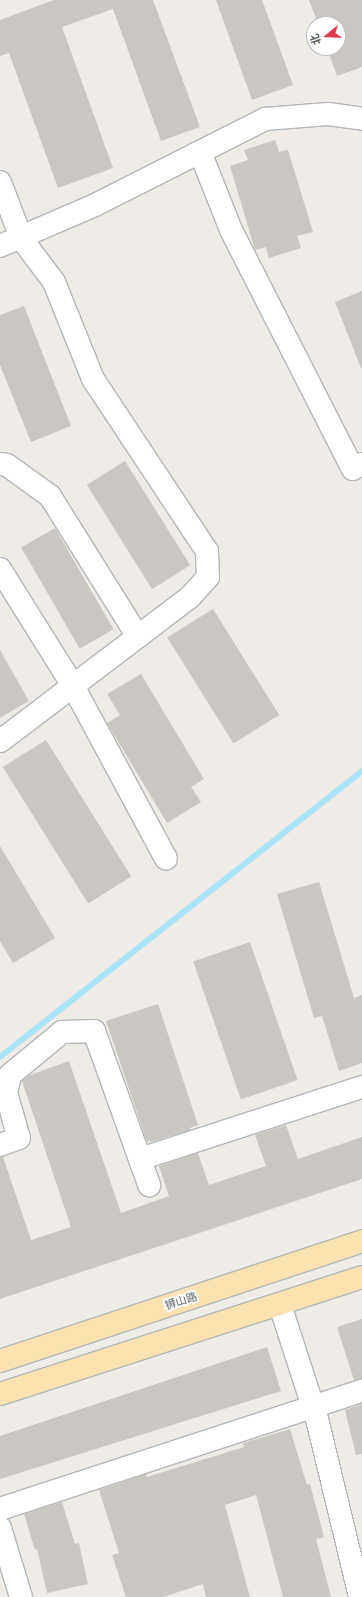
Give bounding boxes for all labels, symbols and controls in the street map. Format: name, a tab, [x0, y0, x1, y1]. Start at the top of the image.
north arrow	[306, 16, 346, 56]
text: 北	[307, 32, 324, 47]
street label: 狮山路	[163, 1290, 199, 1312]

